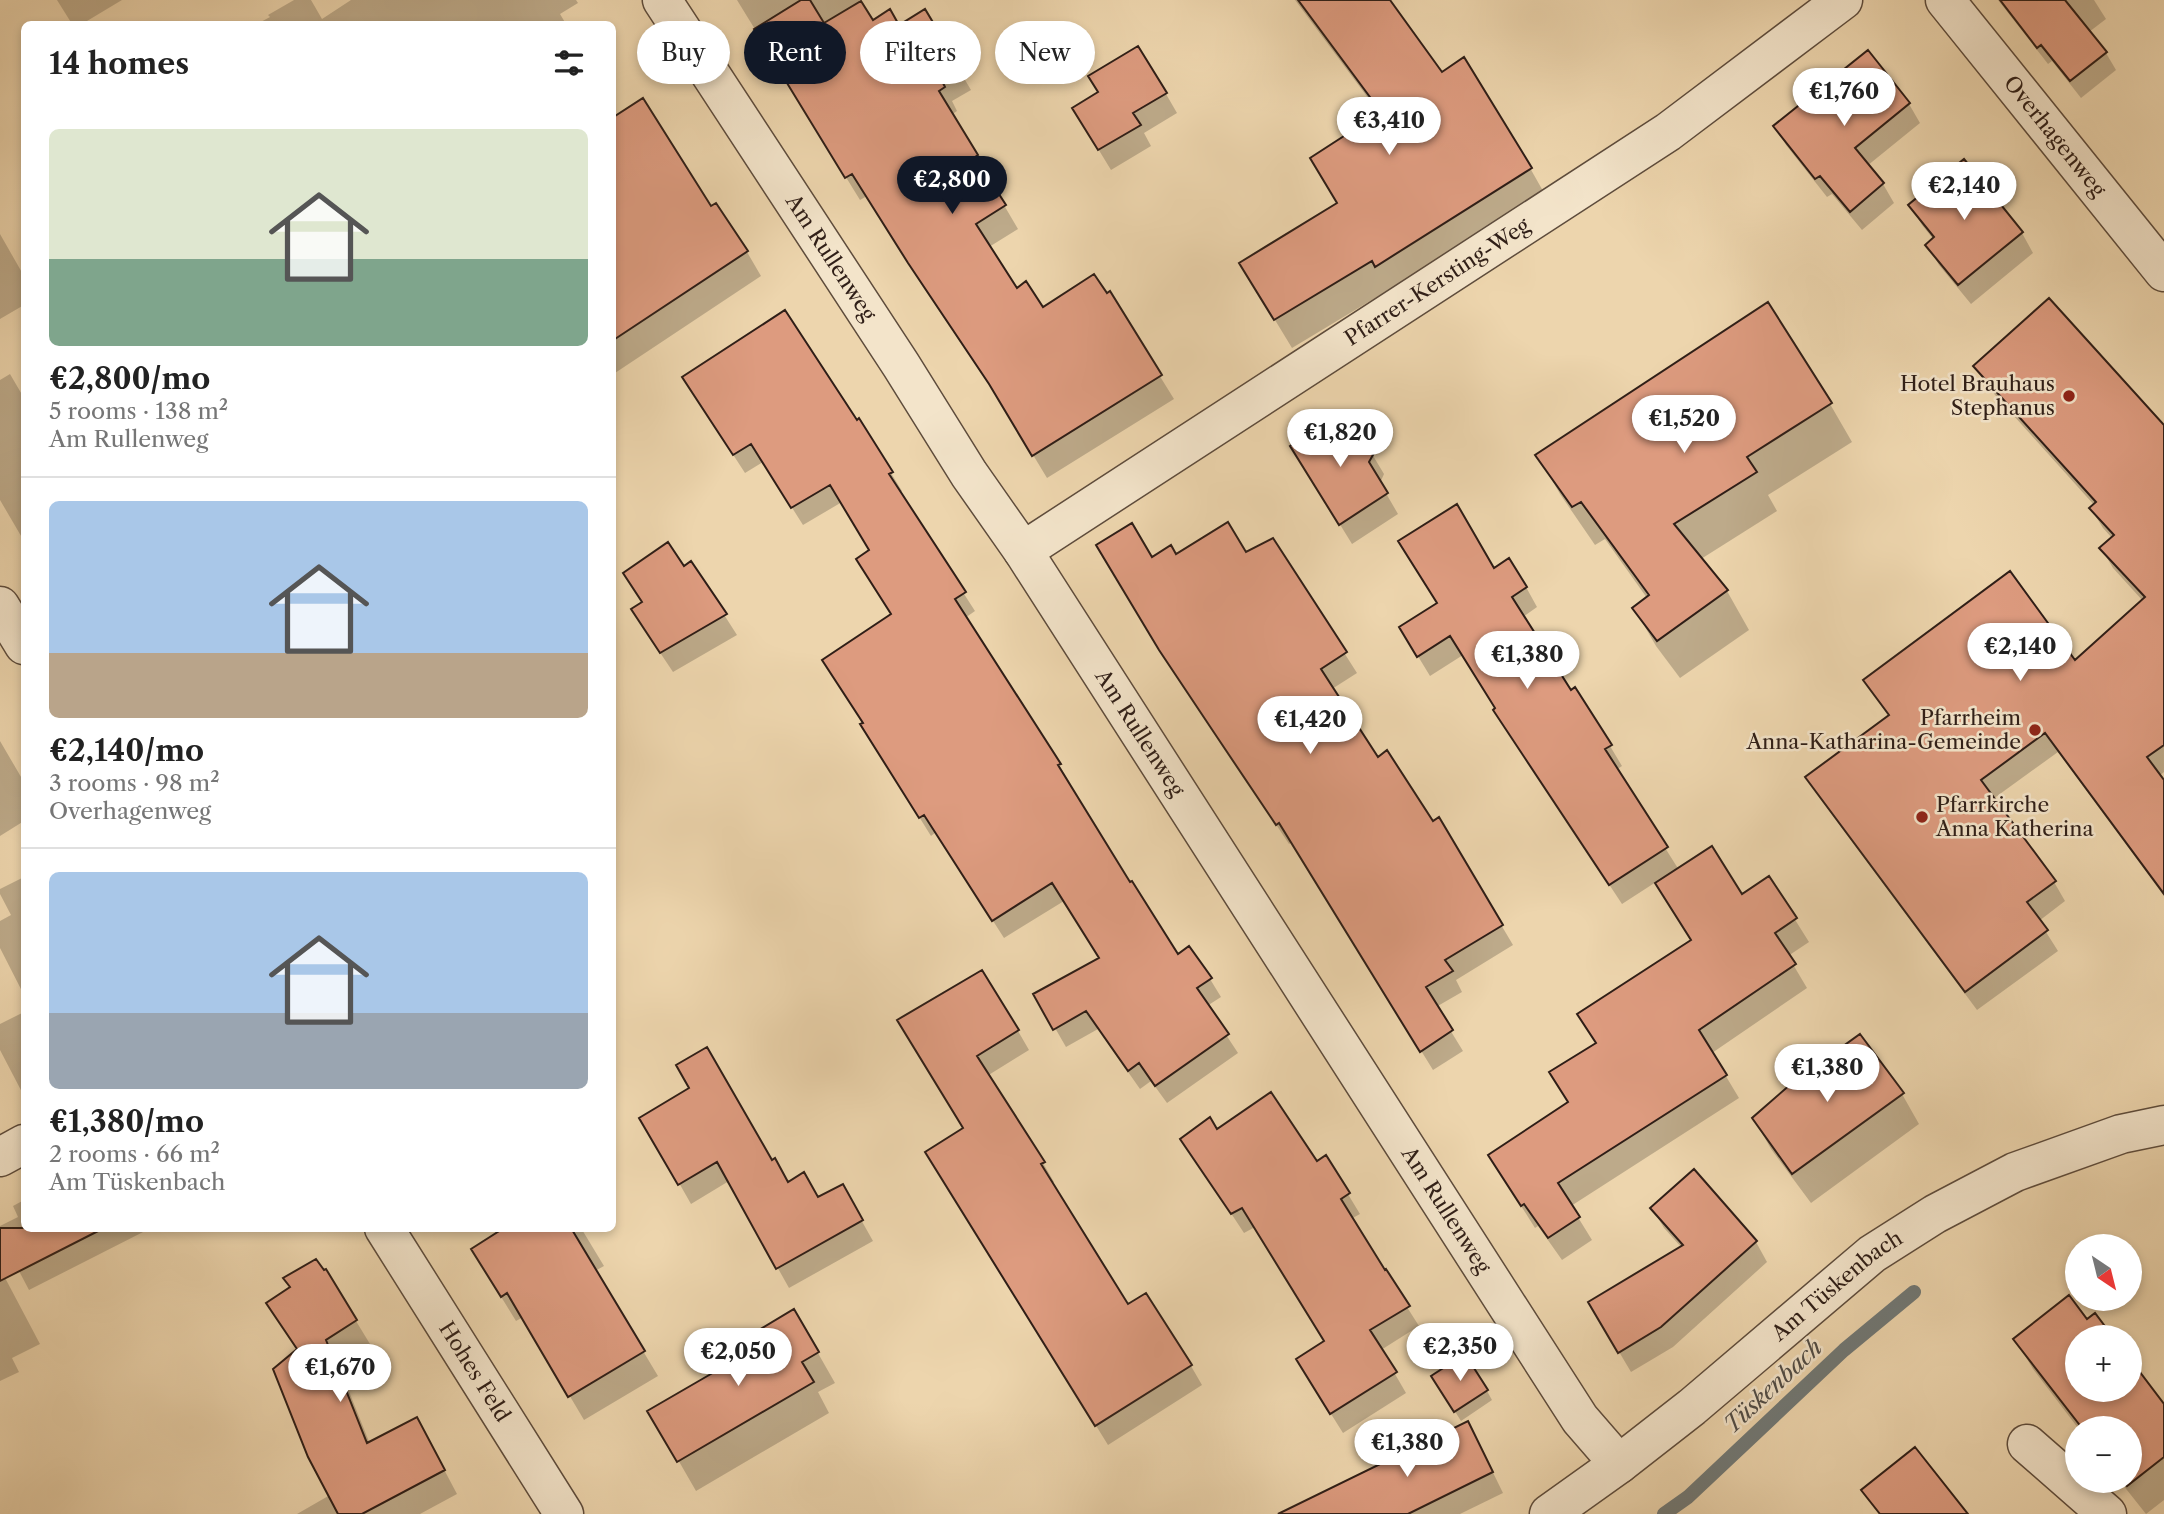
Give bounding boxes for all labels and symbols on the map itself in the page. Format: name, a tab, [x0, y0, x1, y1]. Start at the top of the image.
pin: €1,760	[1787, 68, 1901, 128]
street label: Overhagenweg	[1999, 70, 2112, 202]
pin: €3,410	[1332, 97, 1446, 157]
pin: €2,800	[895, 156, 1009, 216]
pin: €2,140	[1907, 162, 2021, 222]
street label: Am Rullenweg	[780, 189, 882, 326]
street label: Pfarrer-Kersting-Weg	[1340, 212, 1535, 351]
place label: Hotel Brauhaus Stephanus	[1900, 371, 2055, 420]
marker: Hotel Brauhaus Stephanus	[2061, 388, 2077, 404]
pin: €1,520	[1627, 396, 1741, 455]
pin: €1,820	[1283, 410, 1397, 469]
pin: €2,140	[1963, 624, 2077, 683]
pin: €1,380	[1470, 632, 1584, 691]
street label: Am Rullenweg	[1090, 664, 1191, 801]
pin: €1,420	[1253, 696, 1367, 756]
place label: Pfarrheim Anna-Katharina-Gemeinde	[1745, 705, 2021, 754]
marker: Pfarrheim Anna-Katharina-Gemeinde	[2027, 722, 2043, 738]
place label: Pfarrkirche Anna Katherina	[1935, 792, 2094, 841]
marker: Pfarrkirche Anna Katherina	[1914, 809, 1930, 825]
pin: €1,380	[1770, 1044, 1884, 1104]
street label: Am Rullenweg	[1396, 1141, 1497, 1279]
street label: Am Tüskenbach	[1766, 1225, 1907, 1346]
north arrow	[2065, 1234, 2142, 1311]
street label: Hohes Feld	[434, 1317, 516, 1427]
pin: €2,350	[1403, 1324, 1517, 1383]
pin: €2,050	[681, 1328, 795, 1388]
water label: Tüskenbach	[1718, 1333, 1828, 1439]
pin: €1,670	[283, 1344, 397, 1404]
pin: €1,380	[1350, 1420, 1464, 1479]

